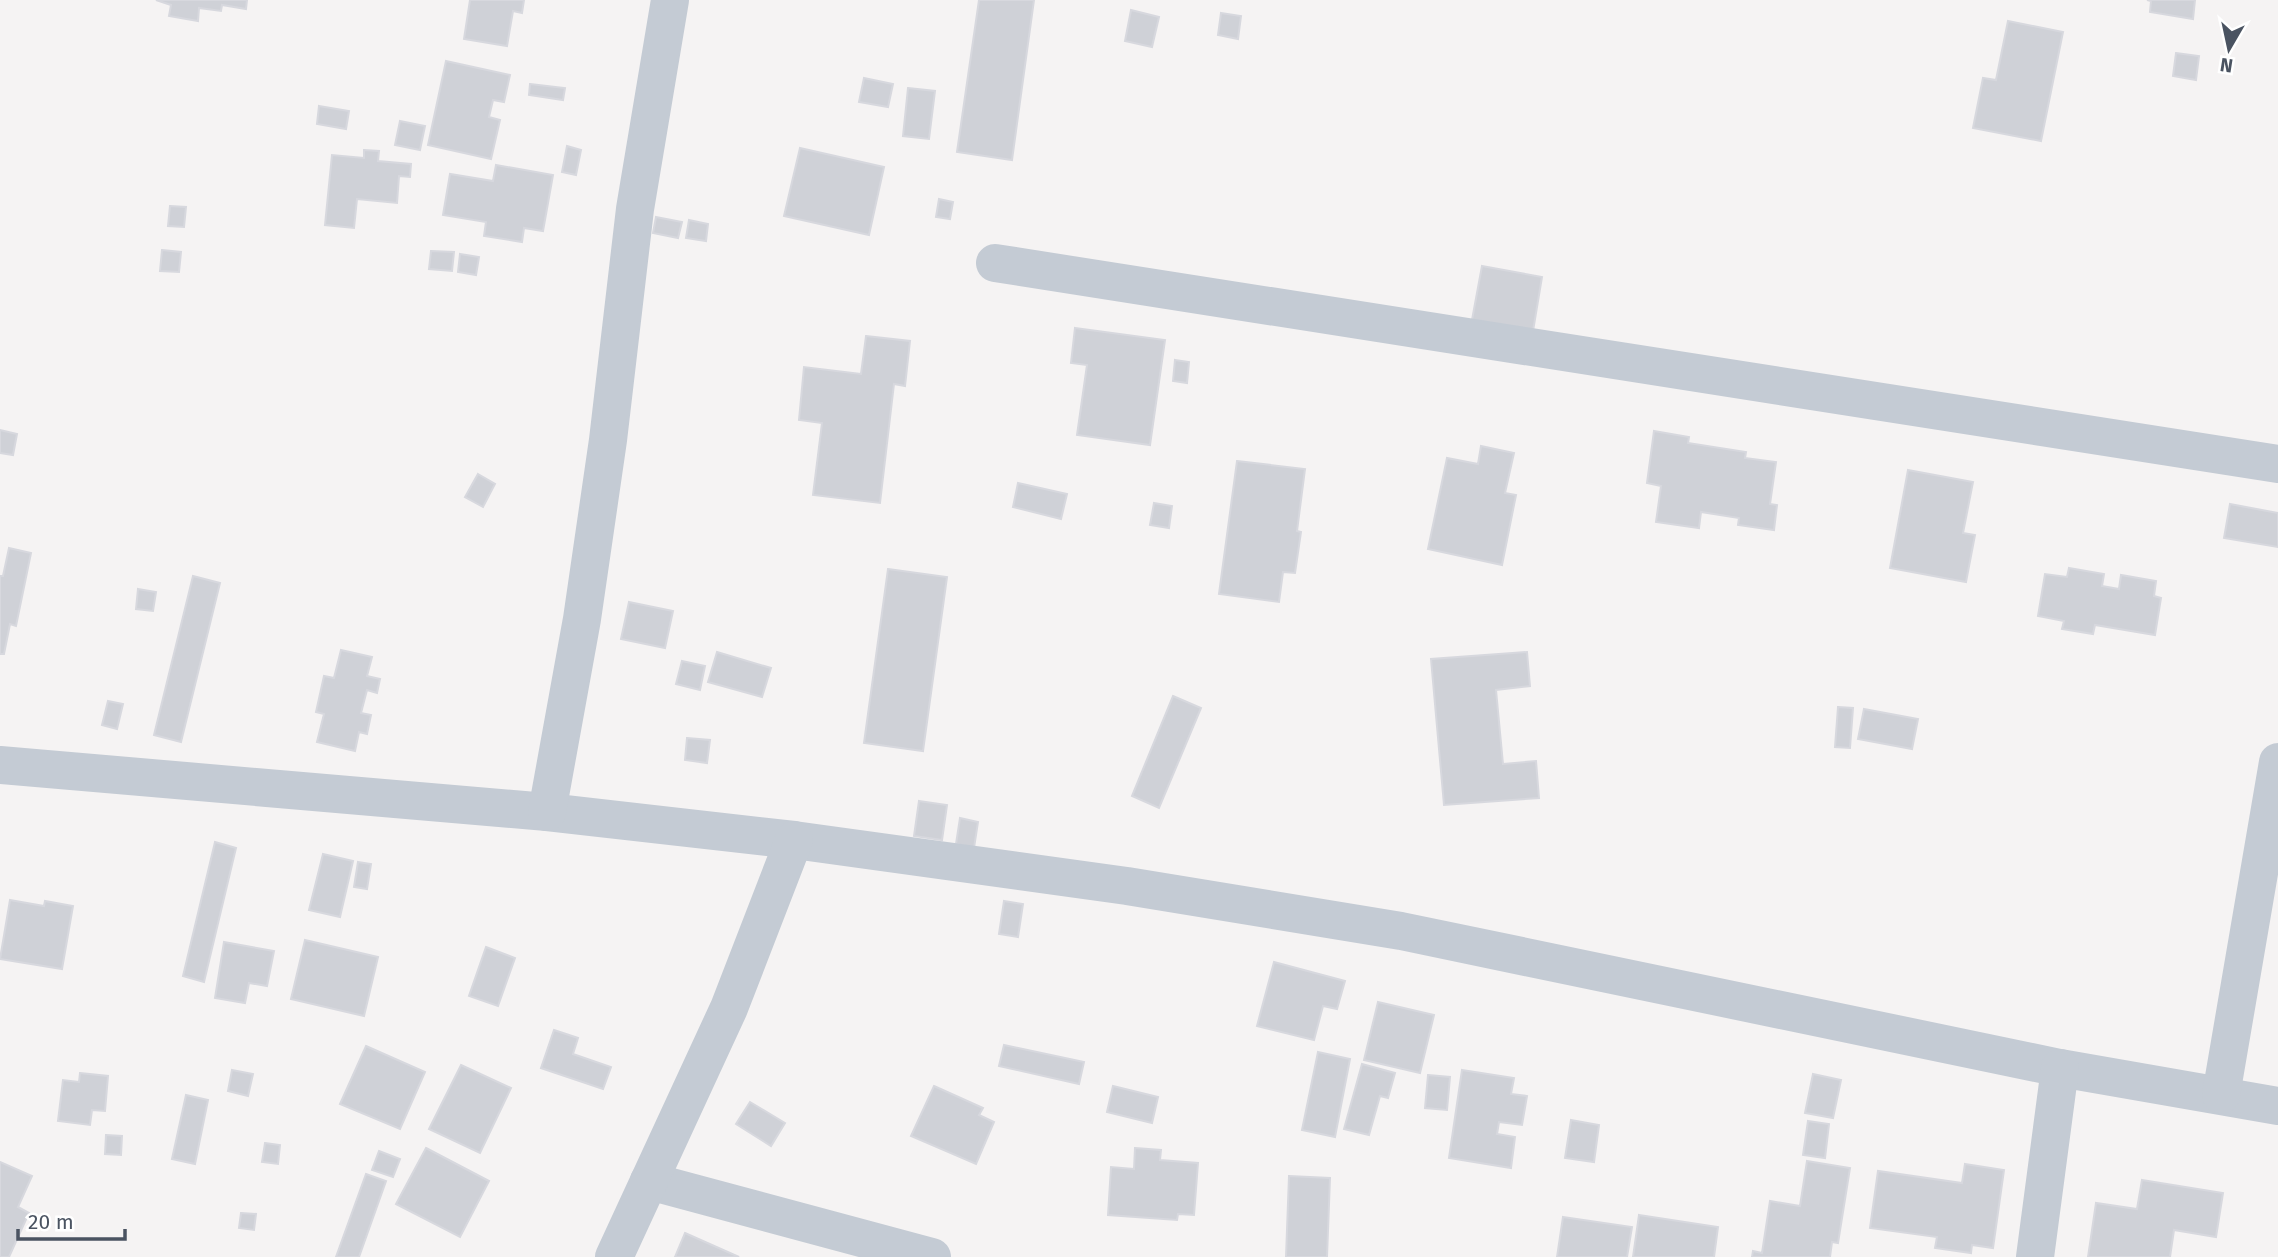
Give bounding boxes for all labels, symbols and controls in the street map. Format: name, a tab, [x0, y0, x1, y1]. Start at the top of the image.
north arrow	[2194, 14, 2264, 84]
text: N	[2218, 53, 2234, 78]
scale bar	[18, 1198, 124, 1242]
text: 20 m	[28, 1209, 74, 1235]

